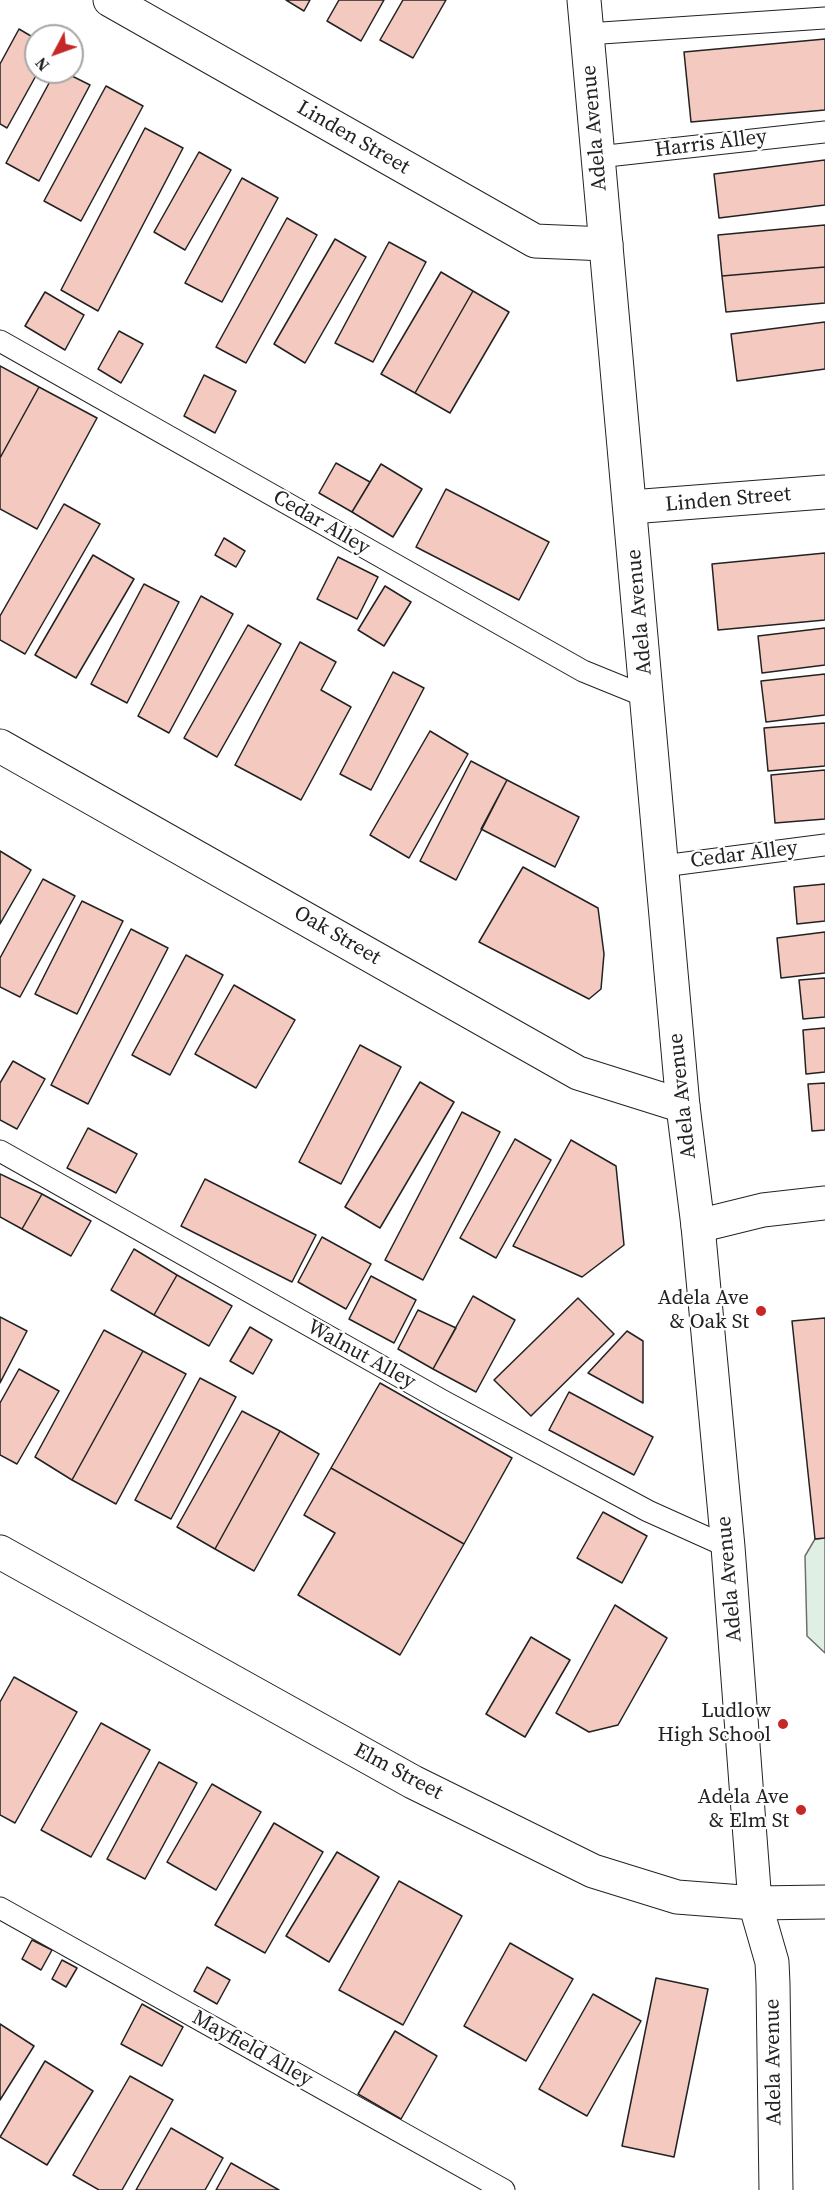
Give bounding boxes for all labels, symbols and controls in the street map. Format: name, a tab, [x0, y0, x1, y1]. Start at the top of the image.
north arrow	[24, 24, 84, 84]
text: N	[30, 53, 54, 76]
street label: Adela Avenue	[577, 64, 613, 192]
street label: Linden Street	[292, 96, 414, 180]
street label: Harris Alley	[654, 125, 768, 163]
street label: Linden Street	[664, 482, 792, 518]
street label: Cedar Alley	[268, 485, 374, 561]
street label: Adela Avenue	[622, 548, 658, 676]
street label: Cedar Alley	[689, 836, 799, 874]
street label: Oak Street	[289, 901, 385, 971]
street label: Adela Avenue	[664, 1032, 702, 1160]
place label: Adela Ave & Oak St	[658, 1286, 749, 1336]
marker: Adela Ave & Oak St	[754, 1304, 768, 1318]
street label: Walnut Alley	[302, 1315, 420, 1395]
street label: Adela Avenue	[712, 1515, 748, 1643]
place label: Ludlow High School	[658, 1699, 771, 1749]
marker: Ludlow High School	[776, 1717, 790, 1731]
street label: Elm Street	[349, 1738, 447, 1806]
place label: Adela Ave & Elm St	[698, 1785, 789, 1835]
marker: Adela Ave & Elm St	[794, 1803, 808, 1817]
street label: Adela Avenue	[760, 1999, 788, 2125]
street label: Mayfield Alley	[187, 2006, 317, 2092]

